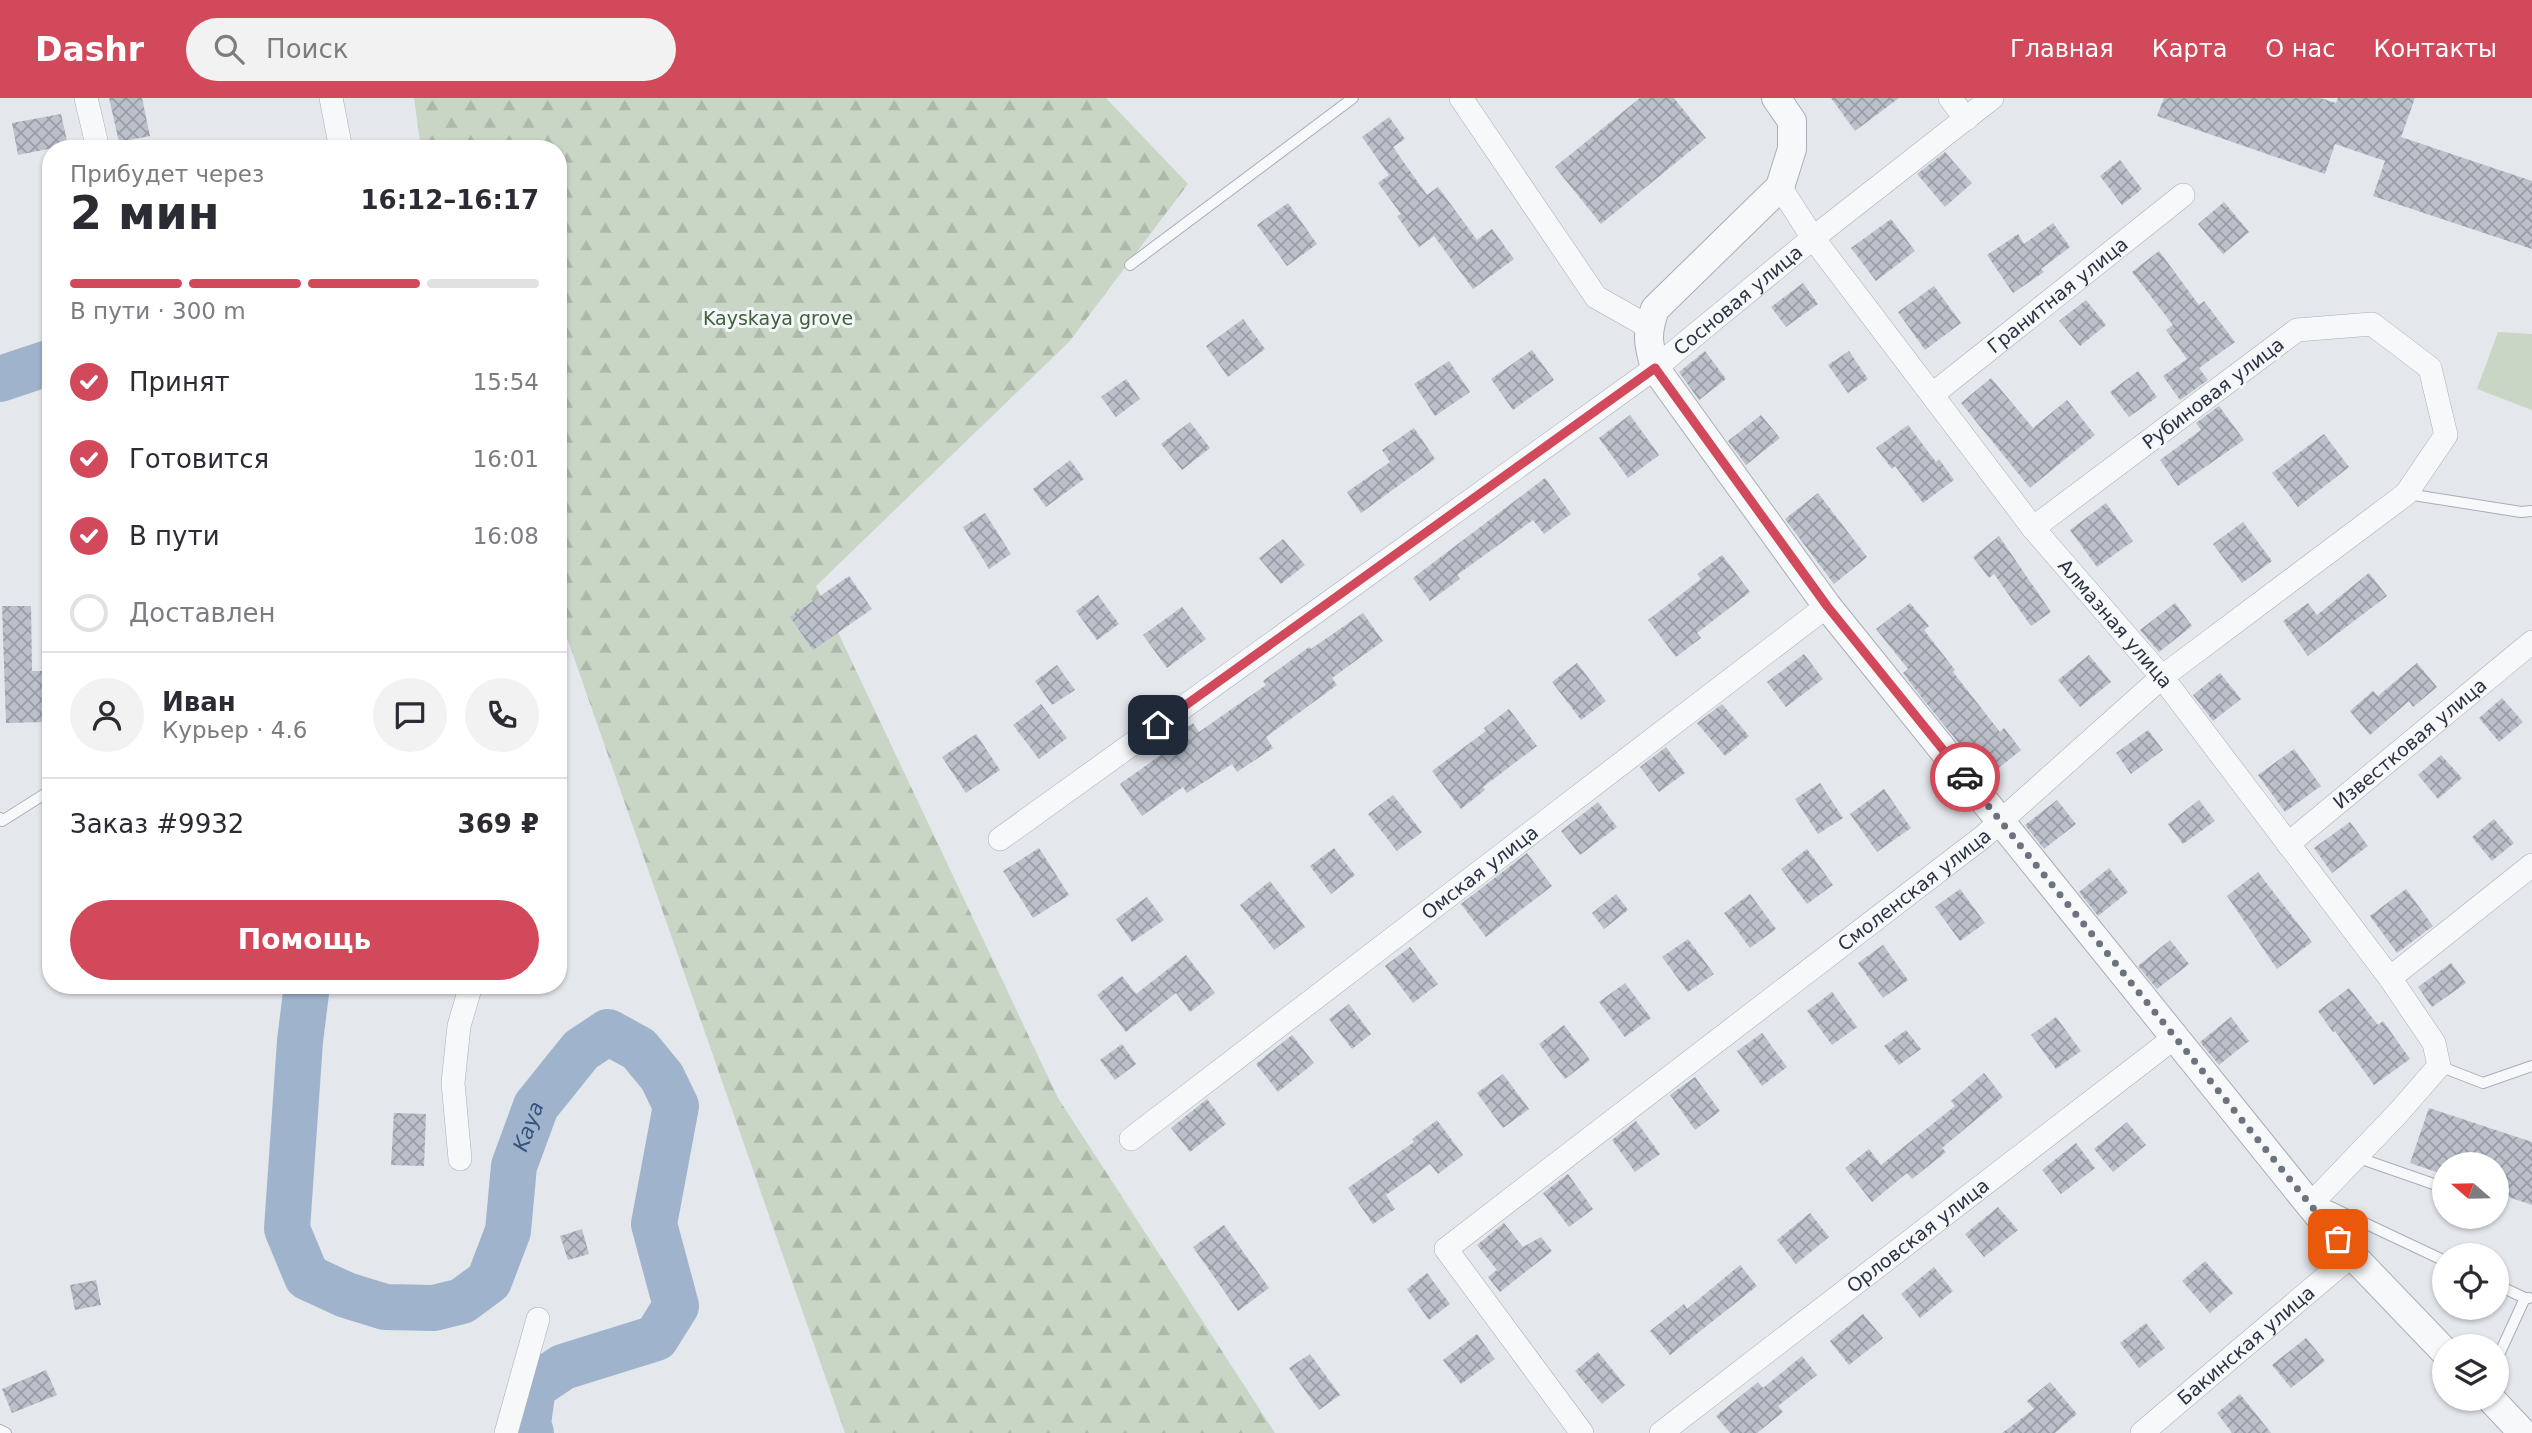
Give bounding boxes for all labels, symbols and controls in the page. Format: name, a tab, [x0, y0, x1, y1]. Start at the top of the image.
search box	[186, 18, 676, 81]
text: Dashr	[35, 30, 144, 69]
icon: search	[210, 30, 248, 68]
text: Поиск	[266, 34, 348, 64]
text: Главная	[2010, 35, 2114, 63]
text: Карта	[2152, 35, 2227, 63]
text: О нас	[2265, 35, 2335, 63]
text: Контакты	[2373, 35, 2497, 63]
text: Прибудет через	[70, 161, 264, 187]
text: 16:12–16:17	[360, 185, 539, 215]
text: 2 мин	[70, 186, 220, 240]
street label: Гранитная улица	[1983, 232, 2132, 357]
street label: Сосновая улица	[1669, 241, 1807, 359]
text: В пути · 300 m	[70, 298, 246, 324]
park label: Kayskaya grove	[703, 307, 853, 329]
street label: Рубиновая улица	[2138, 333, 2288, 453]
icon: check	[70, 363, 108, 401]
text: Принят	[129, 367, 230, 397]
text: 15:54	[473, 369, 539, 395]
icon: check	[70, 440, 108, 478]
text: Готовится	[129, 444, 269, 474]
text: 16:01	[473, 446, 539, 472]
icon: check	[70, 517, 108, 555]
text: В пути	[129, 521, 220, 551]
text: 16:08	[473, 523, 539, 549]
street label: Алмазная улица	[2054, 555, 2177, 692]
text: Доставлен	[129, 598, 276, 628]
street label: Известковая улица	[2329, 673, 2491, 813]
button: person	[70, 678, 144, 752]
button: chat	[373, 678, 447, 752]
button: phone	[465, 678, 539, 752]
text: Иван	[162, 687, 236, 717]
pin	[1128, 695, 1188, 755]
icon: home	[1139, 706, 1177, 744]
text: Курьер · 4.6	[162, 717, 307, 743]
courier	[1930, 742, 2000, 812]
icon: car	[1946, 758, 1984, 796]
text: Заказ #9932	[70, 809, 244, 839]
text: 369 ₽	[458, 809, 539, 839]
street label: Омская улица	[1417, 821, 1542, 924]
street label: Смоленская улица	[1833, 824, 1995, 955]
button: Помощь	[70, 900, 539, 980]
water label: Kaya	[508, 1098, 549, 1155]
north arrow	[2432, 1152, 2510, 1228]
map controls	[2432, 1152, 2509, 1411]
street label: Орловская улица	[1842, 1174, 1993, 1297]
pin	[2308, 1209, 2368, 1269]
icon: bag	[2319, 1220, 2357, 1258]
button: locate	[2432, 1243, 2509, 1320]
street label: Бакинская улица	[2173, 1281, 2319, 1409]
button: layers	[2432, 1334, 2509, 1411]

